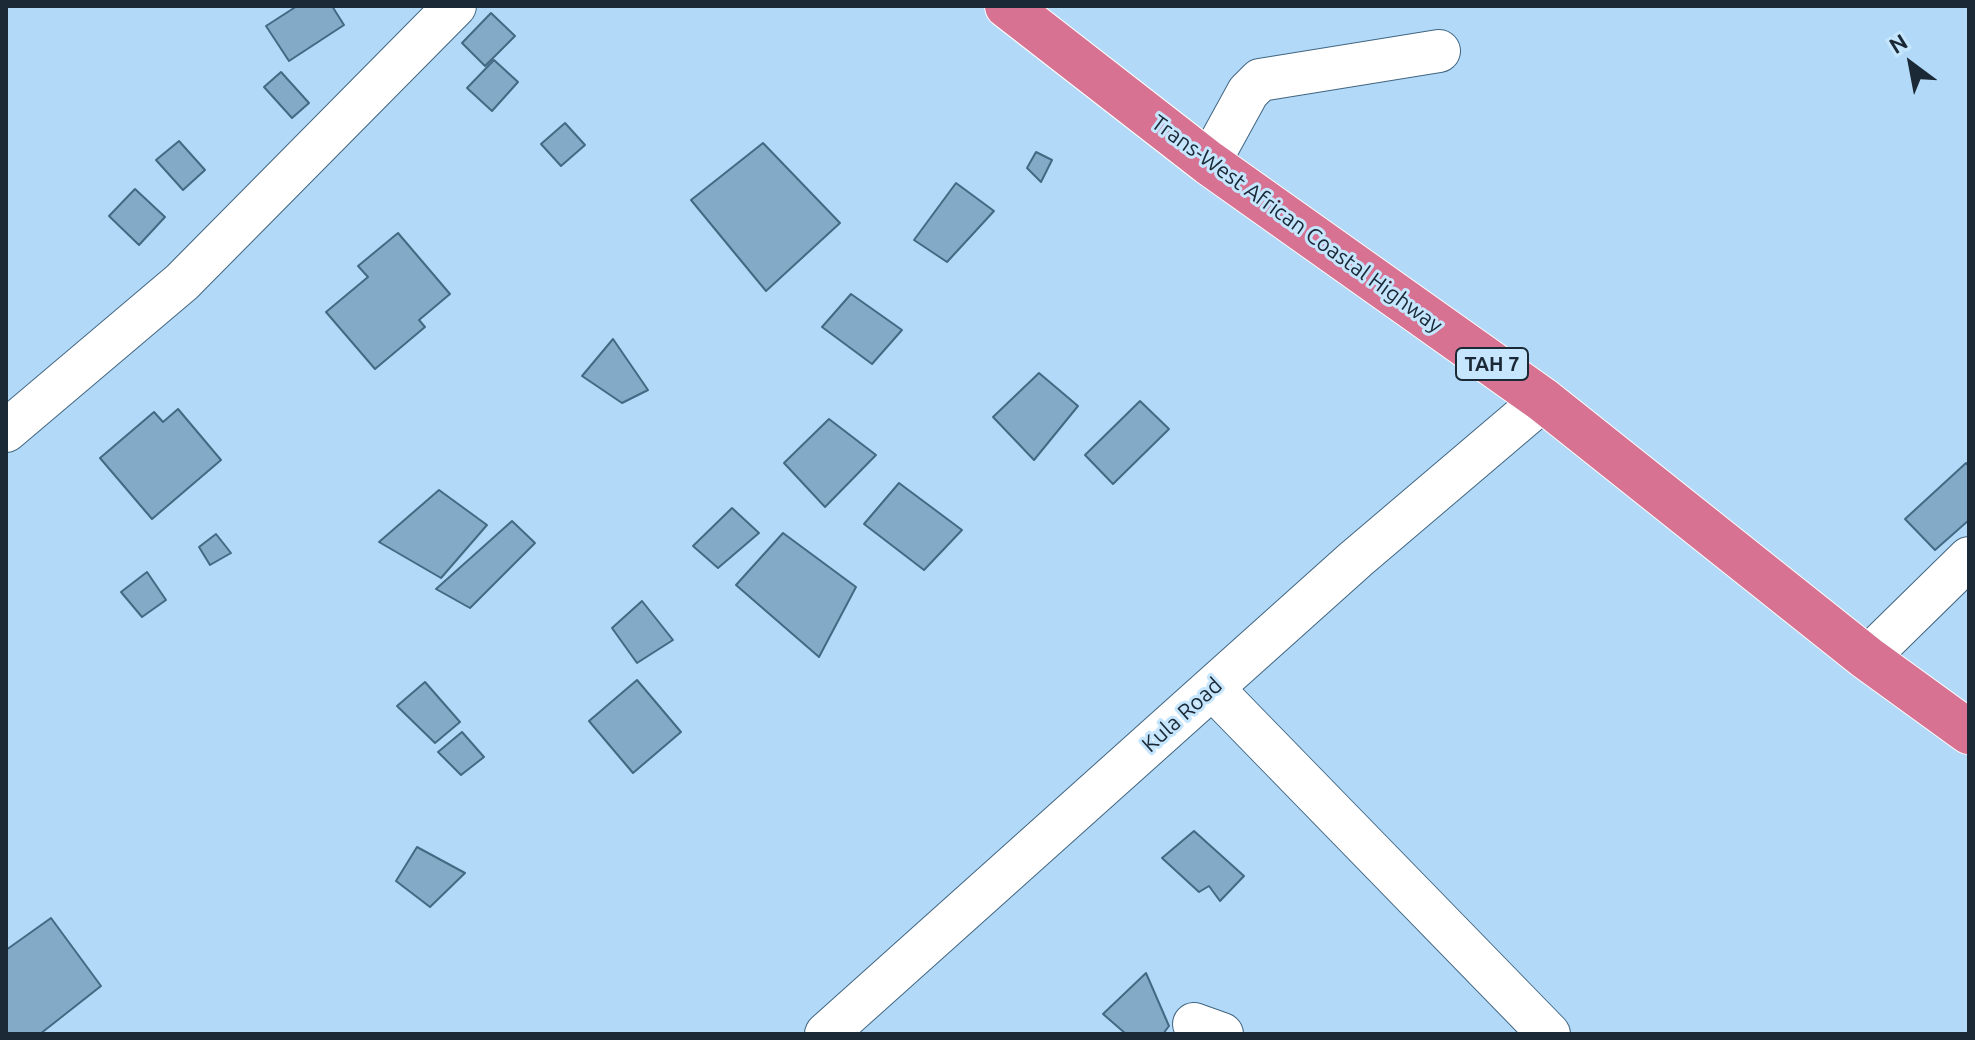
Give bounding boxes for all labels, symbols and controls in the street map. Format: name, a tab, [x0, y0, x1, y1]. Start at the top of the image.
north arrow	[1871, 24, 1951, 104]
text: N	[1884, 28, 1912, 58]
street label: Trans-West African Coastal Highway	[1146, 110, 1448, 338]
road number: TAH 7	[1456, 348, 1528, 380]
street label: Kula Road	[1136, 672, 1228, 758]

